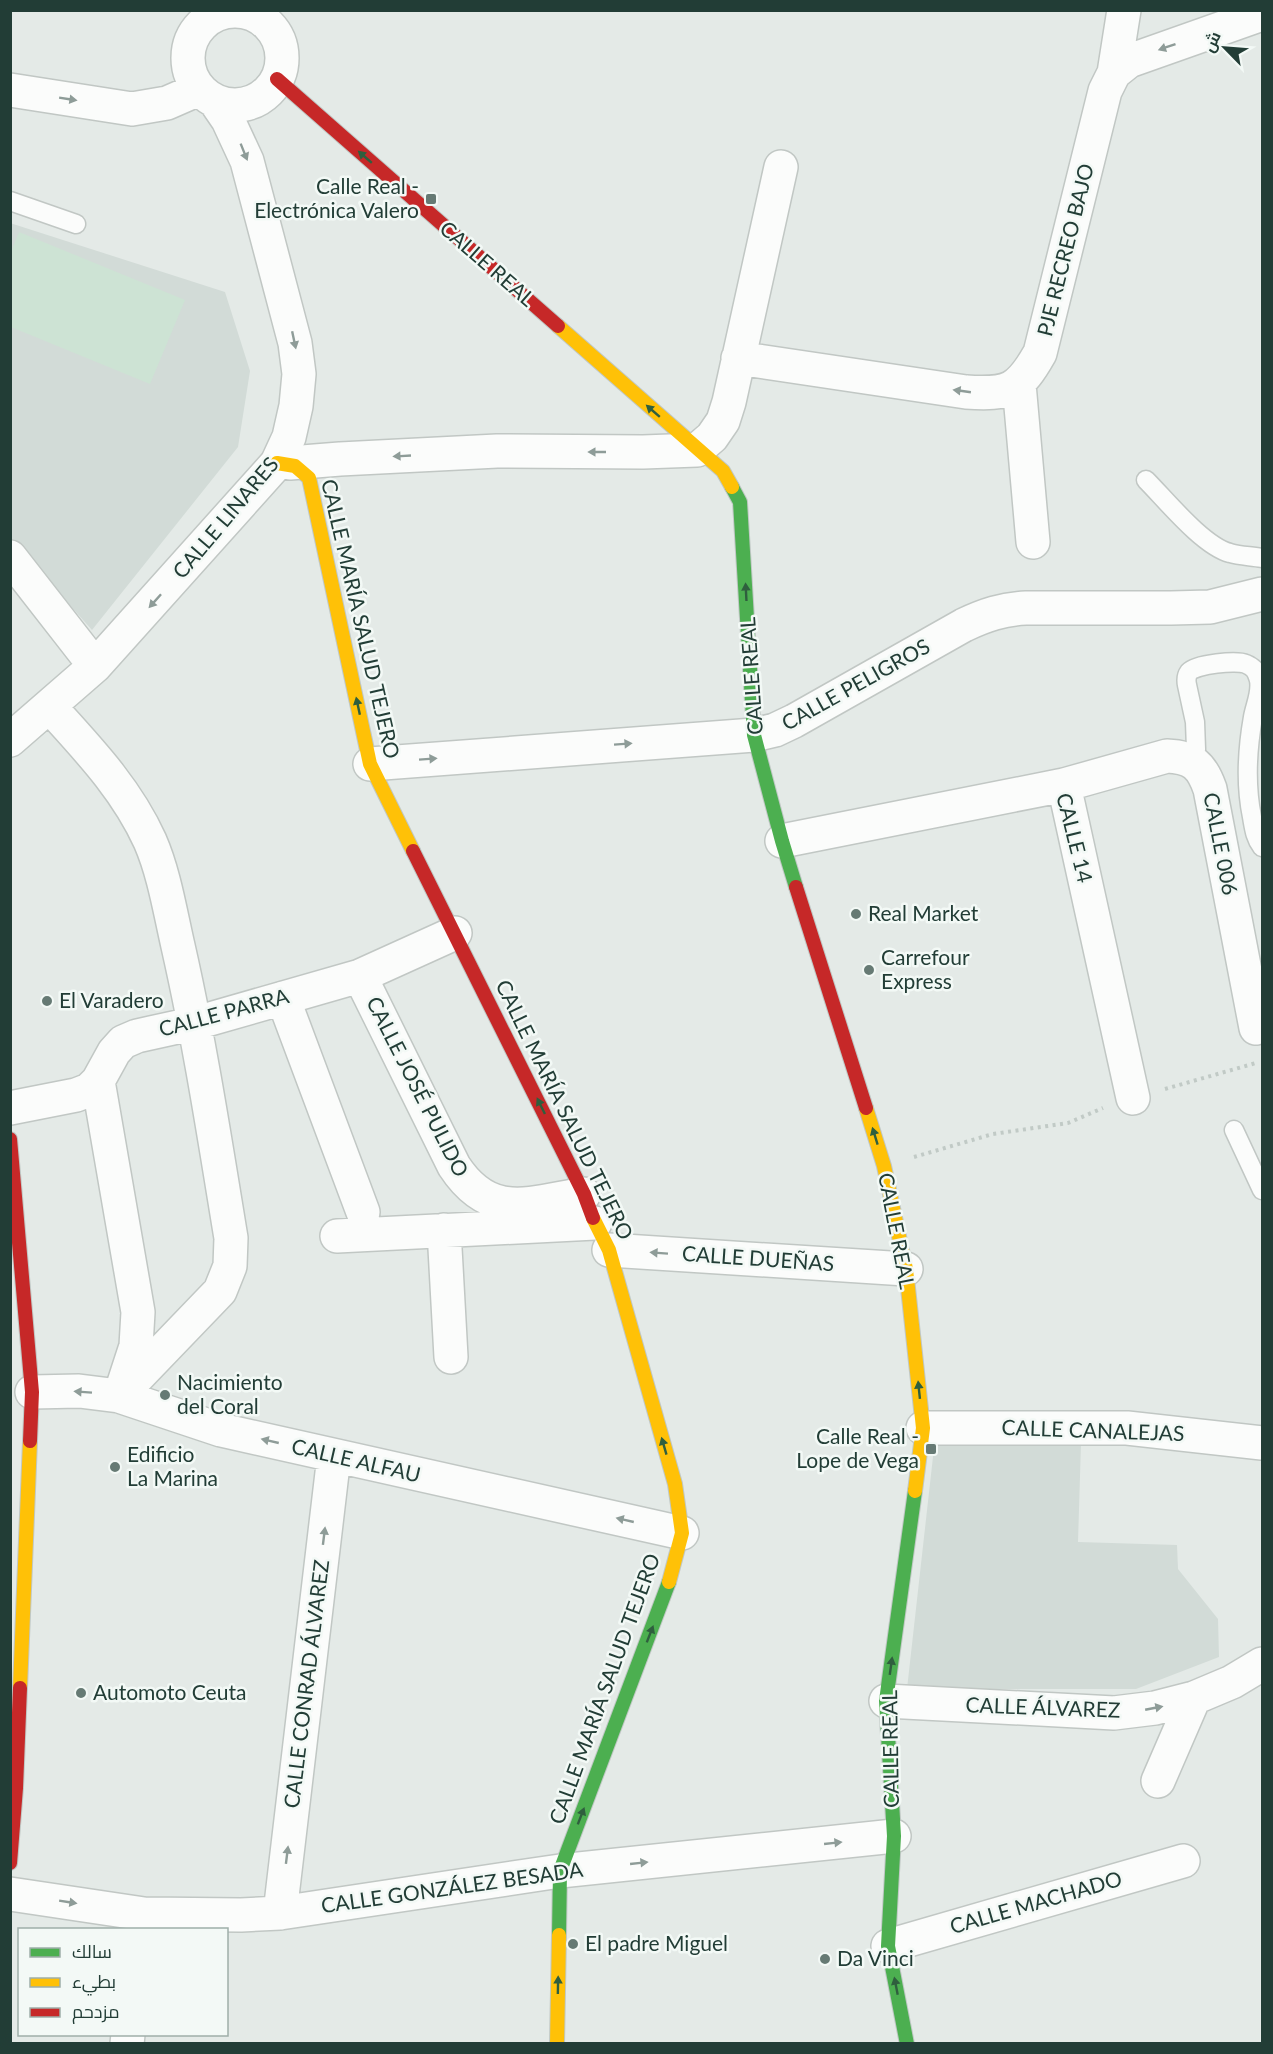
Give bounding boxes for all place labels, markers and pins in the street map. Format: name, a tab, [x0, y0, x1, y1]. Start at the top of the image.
place label: Calle Real - Electrónica Valero	[254, 173, 419, 222]
marker: Calle Real - Electrónica Valero	[424, 192, 438, 206]
place label: Real Market	[868, 900, 979, 925]
marker: Real Market	[849, 907, 863, 921]
place label: Carrefour Express	[881, 944, 970, 993]
marker: Carrefour Express	[862, 963, 876, 977]
place label: El Varadero	[59, 987, 164, 1012]
marker: El Varadero	[40, 994, 54, 1008]
place label: Nacimiento del Coral	[177, 1369, 283, 1418]
marker: Nacimiento del Coral	[158, 1388, 172, 1402]
place label: Calle Real - Lope de Vega	[796, 1423, 919, 1472]
place label: Edificio La Marina	[127, 1441, 218, 1490]
marker: Calle Real - Lope de Vega	[924, 1442, 938, 1456]
marker: Edificio La Marina	[108, 1460, 122, 1474]
place label: Automoto Ceuta	[93, 1679, 246, 1704]
marker: Automoto Ceuta	[74, 1686, 88, 1700]
place label: El padre Miguel	[585, 1930, 728, 1955]
marker: El padre Miguel	[566, 1937, 580, 1951]
place label: Da Vinci	[837, 1945, 914, 1970]
marker: Da Vinci	[818, 1952, 832, 1966]

